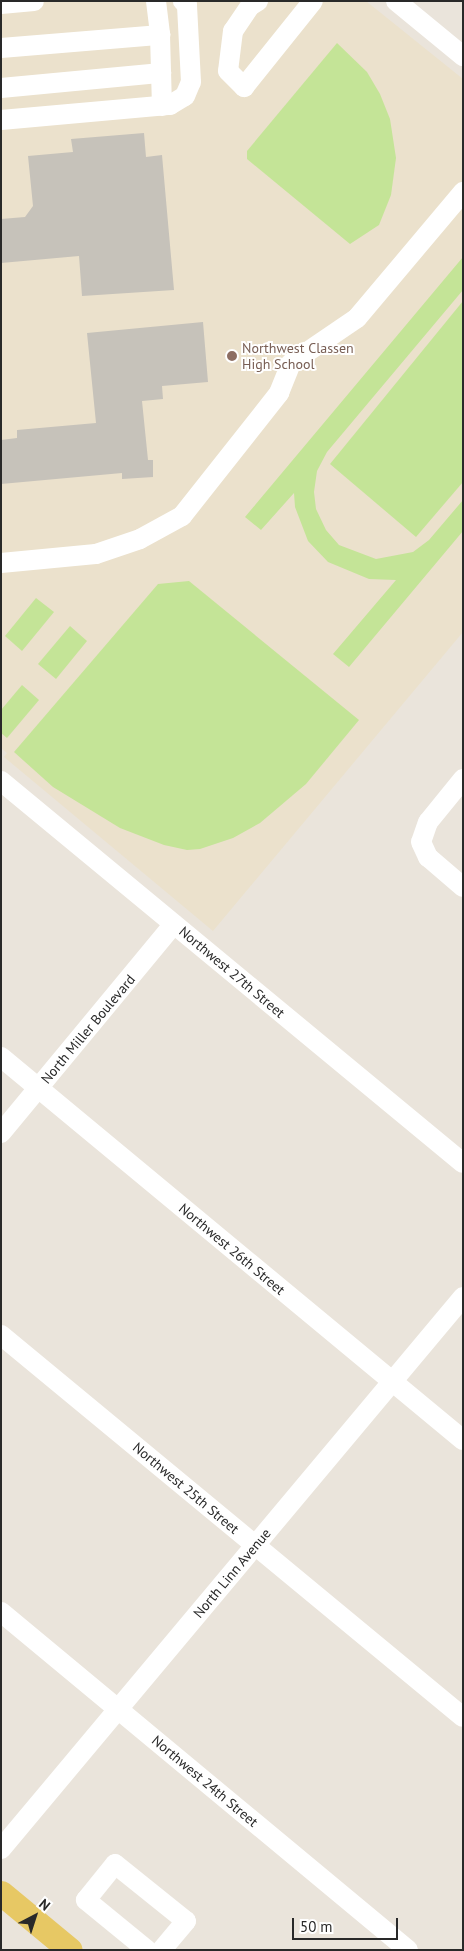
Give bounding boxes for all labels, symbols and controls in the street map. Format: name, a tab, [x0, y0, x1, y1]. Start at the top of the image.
place label: Northwest Classen High School	[242, 340, 354, 372]
marker: Northwest Classen High School	[226, 350, 238, 362]
street label: Northwest 27th Street	[176, 923, 288, 1021]
street label: North Miller Boulevard	[38, 971, 138, 1087]
street label: Northwest 26th Street	[176, 1200, 288, 1298]
street label: Northwest 25th Street	[130, 1439, 242, 1537]
street label: North Linn Avenue	[190, 1525, 274, 1621]
street label: Northwest 24th Street	[149, 1732, 261, 1830]
north arrow	[10, 1891, 60, 1941]
text: N	[35, 1895, 54, 1914]
scale bar	[294, 1908, 400, 1940]
text: 50 m	[300, 1917, 333, 1936]

